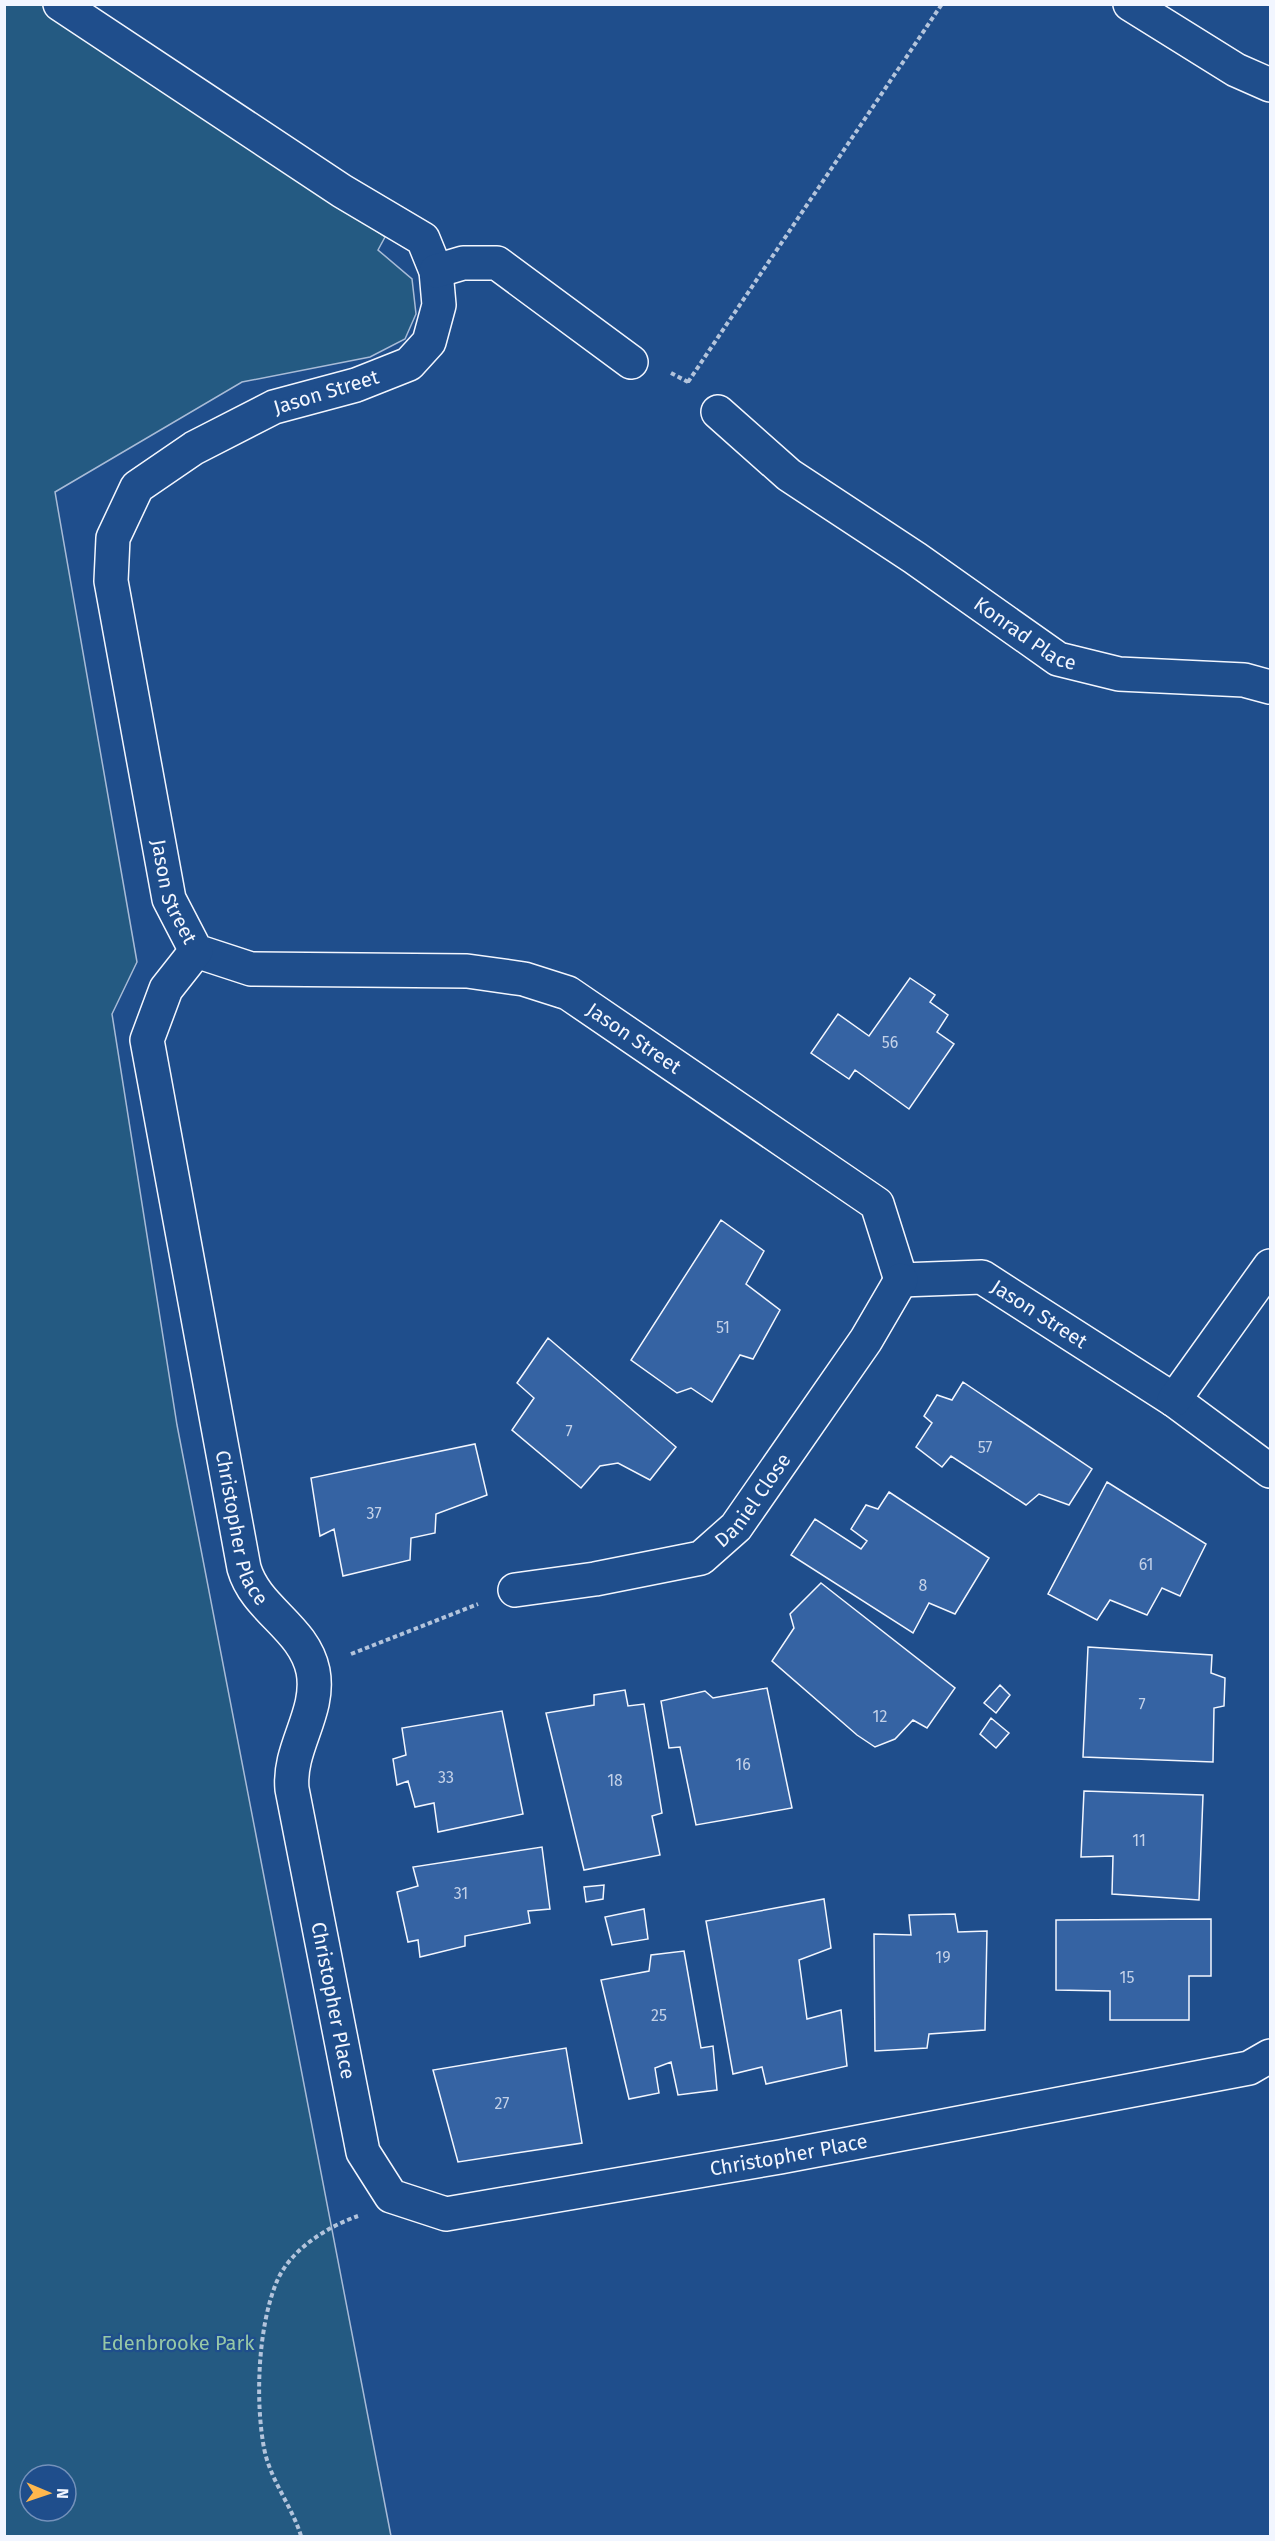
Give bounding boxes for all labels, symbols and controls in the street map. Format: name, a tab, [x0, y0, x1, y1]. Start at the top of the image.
street label: Jason Street	[270, 364, 382, 419]
street label: Konrad Place	[969, 591, 1079, 675]
street label: Jason Street	[146, 837, 202, 949]
street label: Jason Street	[582, 997, 687, 1079]
house number: 56	[882, 1033, 898, 1052]
street label: Jason Street	[987, 1274, 1092, 1354]
house number: 51	[716, 1318, 730, 1337]
house number: 7	[565, 1422, 573, 1441]
house number: 57	[978, 1438, 992, 1457]
street label: Christopher Place	[211, 1448, 273, 1610]
street label: Daniel Close	[710, 1448, 796, 1552]
house number: 37	[366, 1504, 382, 1523]
house number: 61	[1139, 1555, 1153, 1574]
house number: 8	[919, 1576, 928, 1595]
house number: 7	[1138, 1695, 1146, 1714]
house number: 12	[873, 1707, 887, 1726]
house number: 16	[735, 1755, 751, 1774]
house number: 33	[438, 1768, 454, 1787]
house number: 18	[607, 1771, 623, 1790]
house number: 11	[1132, 1831, 1146, 1850]
house number: 31	[454, 1884, 468, 1903]
street label: Christopher Place	[306, 1920, 360, 2081]
house number: 19	[935, 1948, 951, 1967]
house number: 15	[1120, 1968, 1134, 1987]
house number: 25	[651, 2006, 667, 2025]
house number: 27	[495, 2094, 509, 2113]
street label: Christopher Place	[708, 2129, 869, 2181]
park label: Edenbrooke Park	[102, 2331, 255, 2355]
north arrow	[18, 2463, 78, 2523]
text: N	[53, 2488, 72, 2499]

